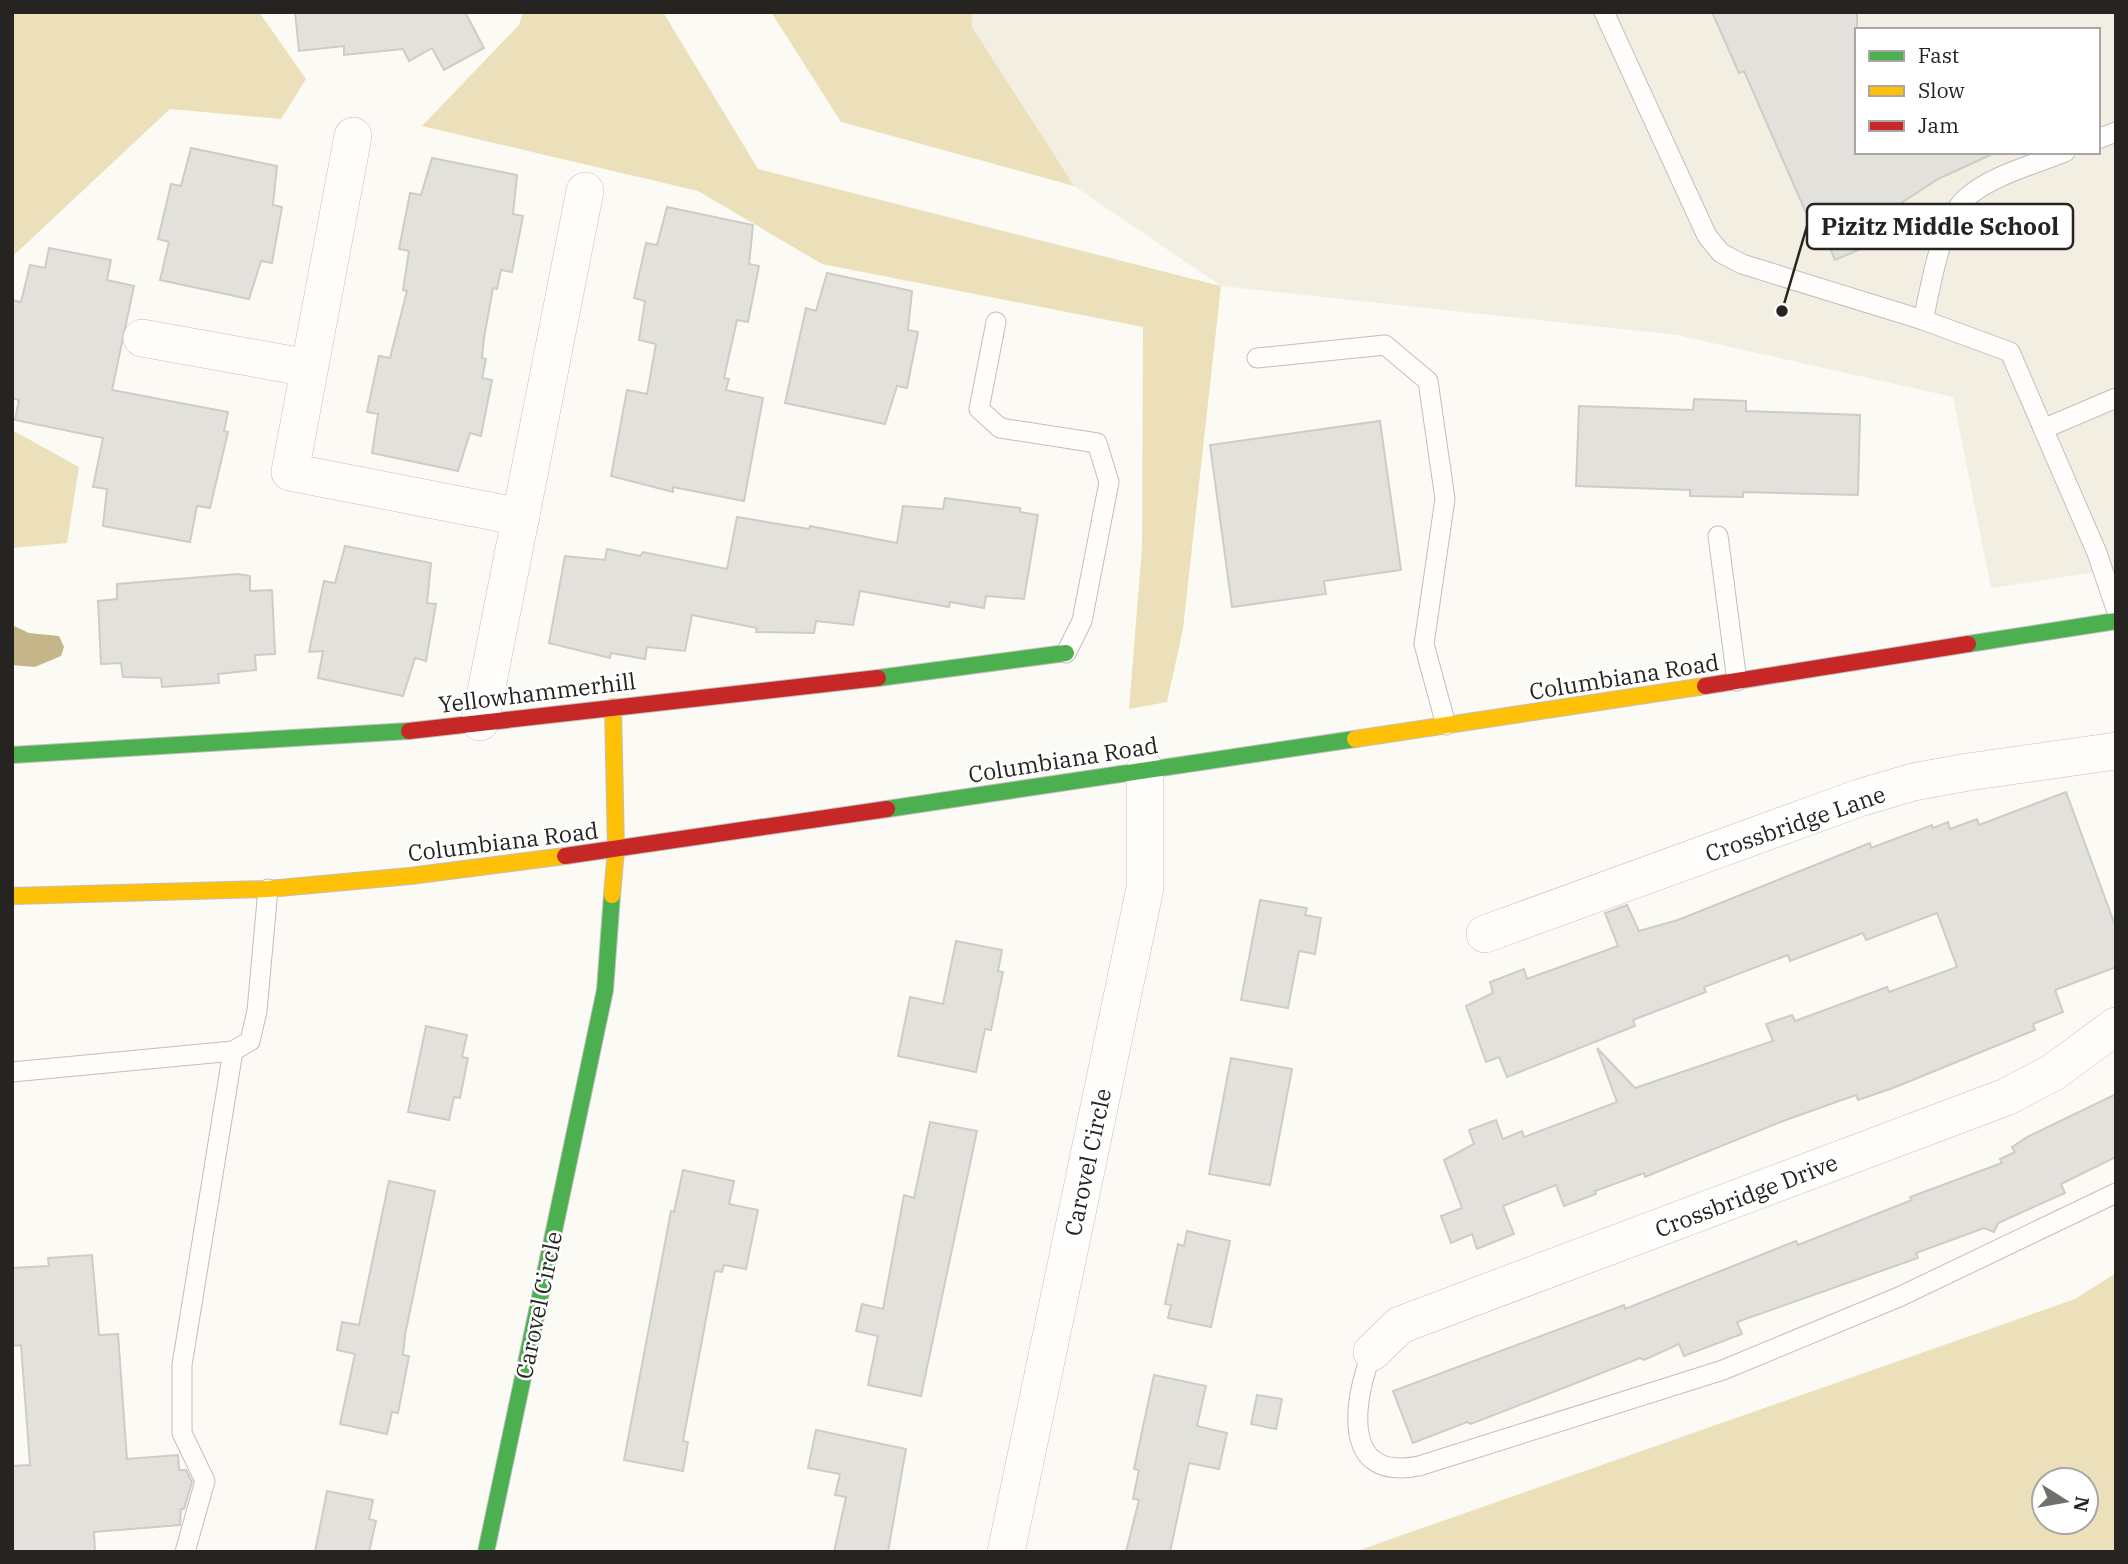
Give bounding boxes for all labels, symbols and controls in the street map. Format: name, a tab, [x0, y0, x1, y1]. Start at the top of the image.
legend	[1855, 28, 2100, 154]
text: Fast	[1918, 41, 1959, 69]
text: Slow	[1918, 76, 1965, 104]
text: Jam	[1918, 111, 1959, 139]
callout: Pizitz Middle School	[1807, 204, 2073, 249]
text: Pizitz Middle School	[1821, 210, 2059, 242]
street label: Columbiana Road	[1527, 646, 1721, 706]
street label: Yellowhammerhill	[437, 665, 637, 719]
street label: Columbiana Road	[966, 729, 1160, 789]
street label: Crossbridge Lane	[1701, 778, 1889, 868]
street label: Columbiana Road	[406, 814, 600, 868]
street label: Carovel Circle	[1057, 1085, 1117, 1239]
street label: Crossbridge Drive	[1650, 1146, 1842, 1244]
street label: Carovel Circle	[508, 1228, 568, 1382]
north arrow	[2030, 1466, 2100, 1536]
text: N	[2068, 1495, 2095, 1514]

